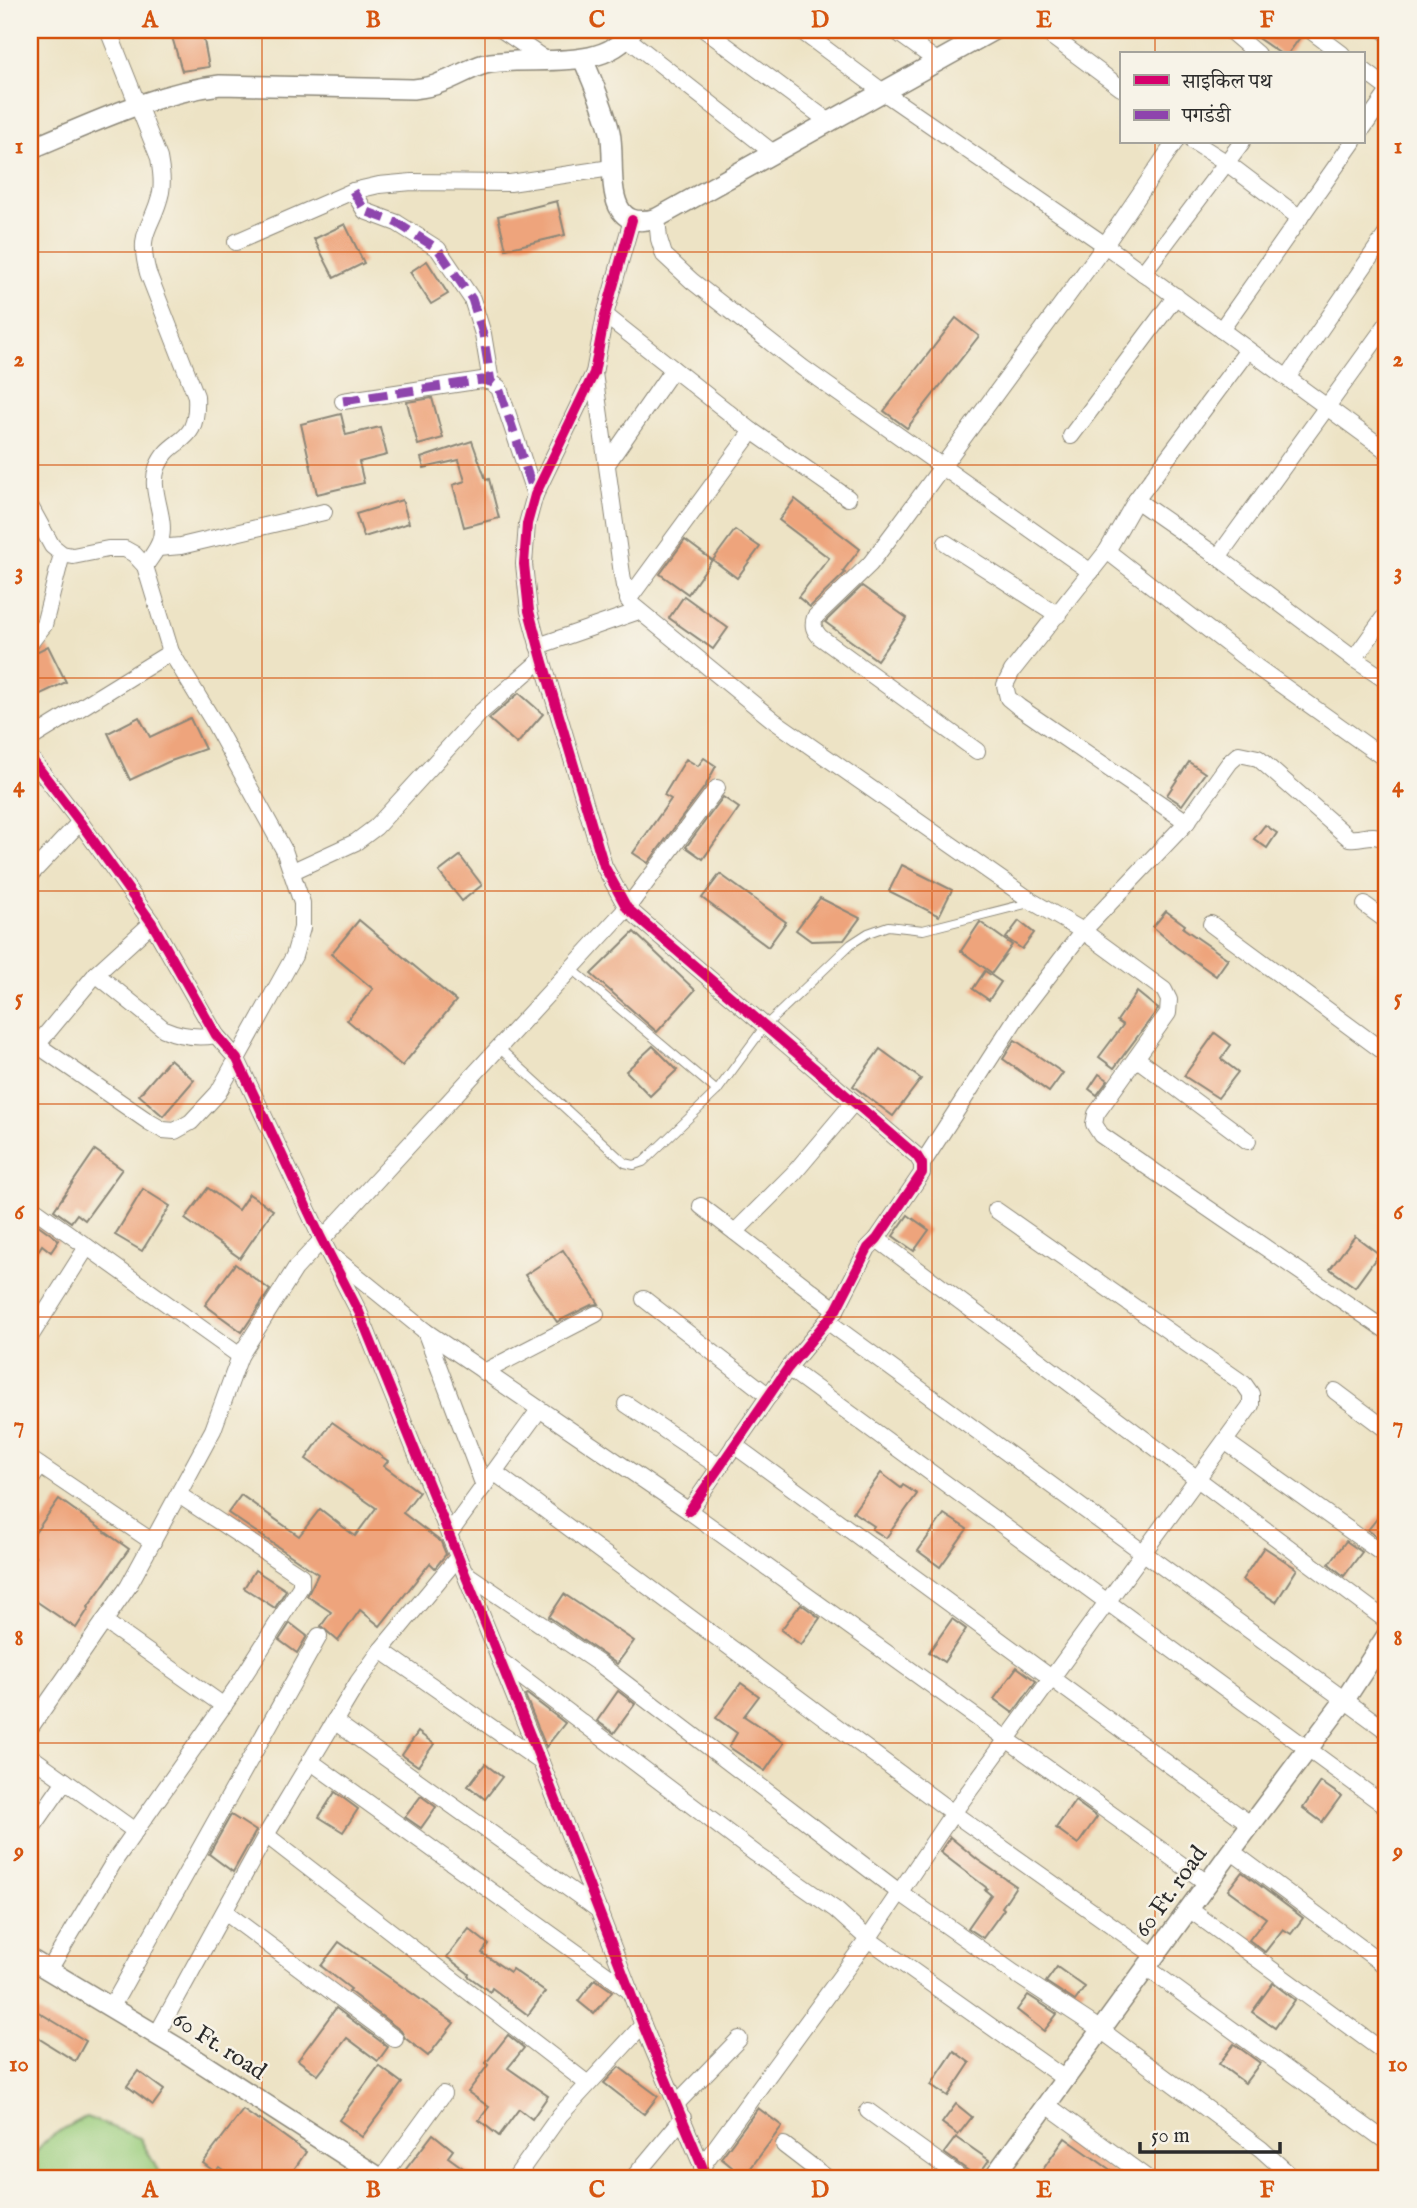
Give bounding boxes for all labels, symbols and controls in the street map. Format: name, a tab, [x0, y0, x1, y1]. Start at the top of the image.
text: A	[141, 6, 159, 35]
text: B	[365, 6, 381, 35]
text: C	[589, 6, 606, 35]
text: D	[811, 6, 829, 35]
text: E	[1036, 6, 1052, 35]
text: F	[1260, 6, 1275, 35]
legend	[1120, 52, 1364, 144]
text: साइकिल पथ	[1181, 69, 1274, 96]
text: पगडंडी	[1181, 103, 1232, 130]
text: 1	[15, 132, 23, 161]
text: 1	[1394, 132, 1402, 161]
text: 2	[14, 345, 25, 374]
text: 2	[1393, 345, 1404, 374]
text: 3	[15, 558, 23, 587]
text: 3	[1394, 558, 1402, 587]
text: 4	[13, 771, 25, 800]
text: 4	[1392, 771, 1404, 800]
text: 5	[15, 984, 24, 1013]
text: 5	[1394, 984, 1403, 1013]
text: 6	[14, 1198, 25, 1227]
text: 6	[1393, 1198, 1404, 1227]
text: 7	[14, 1411, 24, 1440]
text: 7	[1393, 1411, 1403, 1440]
text: 8	[14, 1624, 24, 1653]
text: 8	[1393, 1624, 1403, 1653]
text: 9	[13, 1837, 24, 1866]
text: 9	[1392, 1837, 1403, 1866]
street label: 60 Ft. road	[1127, 1840, 1215, 1944]
street label: 60 Ft. road	[166, 2004, 272, 2088]
text: 10	[9, 2050, 29, 2079]
text: 10	[1388, 2050, 1408, 2079]
scale bar	[1140, 2110, 1280, 2154]
text: 50 m	[1151, 2123, 1190, 2150]
text: A	[141, 2176, 159, 2205]
text: B	[365, 2176, 381, 2205]
text: C	[589, 2176, 606, 2205]
text: D	[811, 2176, 829, 2205]
text: E	[1036, 2176, 1052, 2205]
text: F	[1260, 2176, 1275, 2205]

